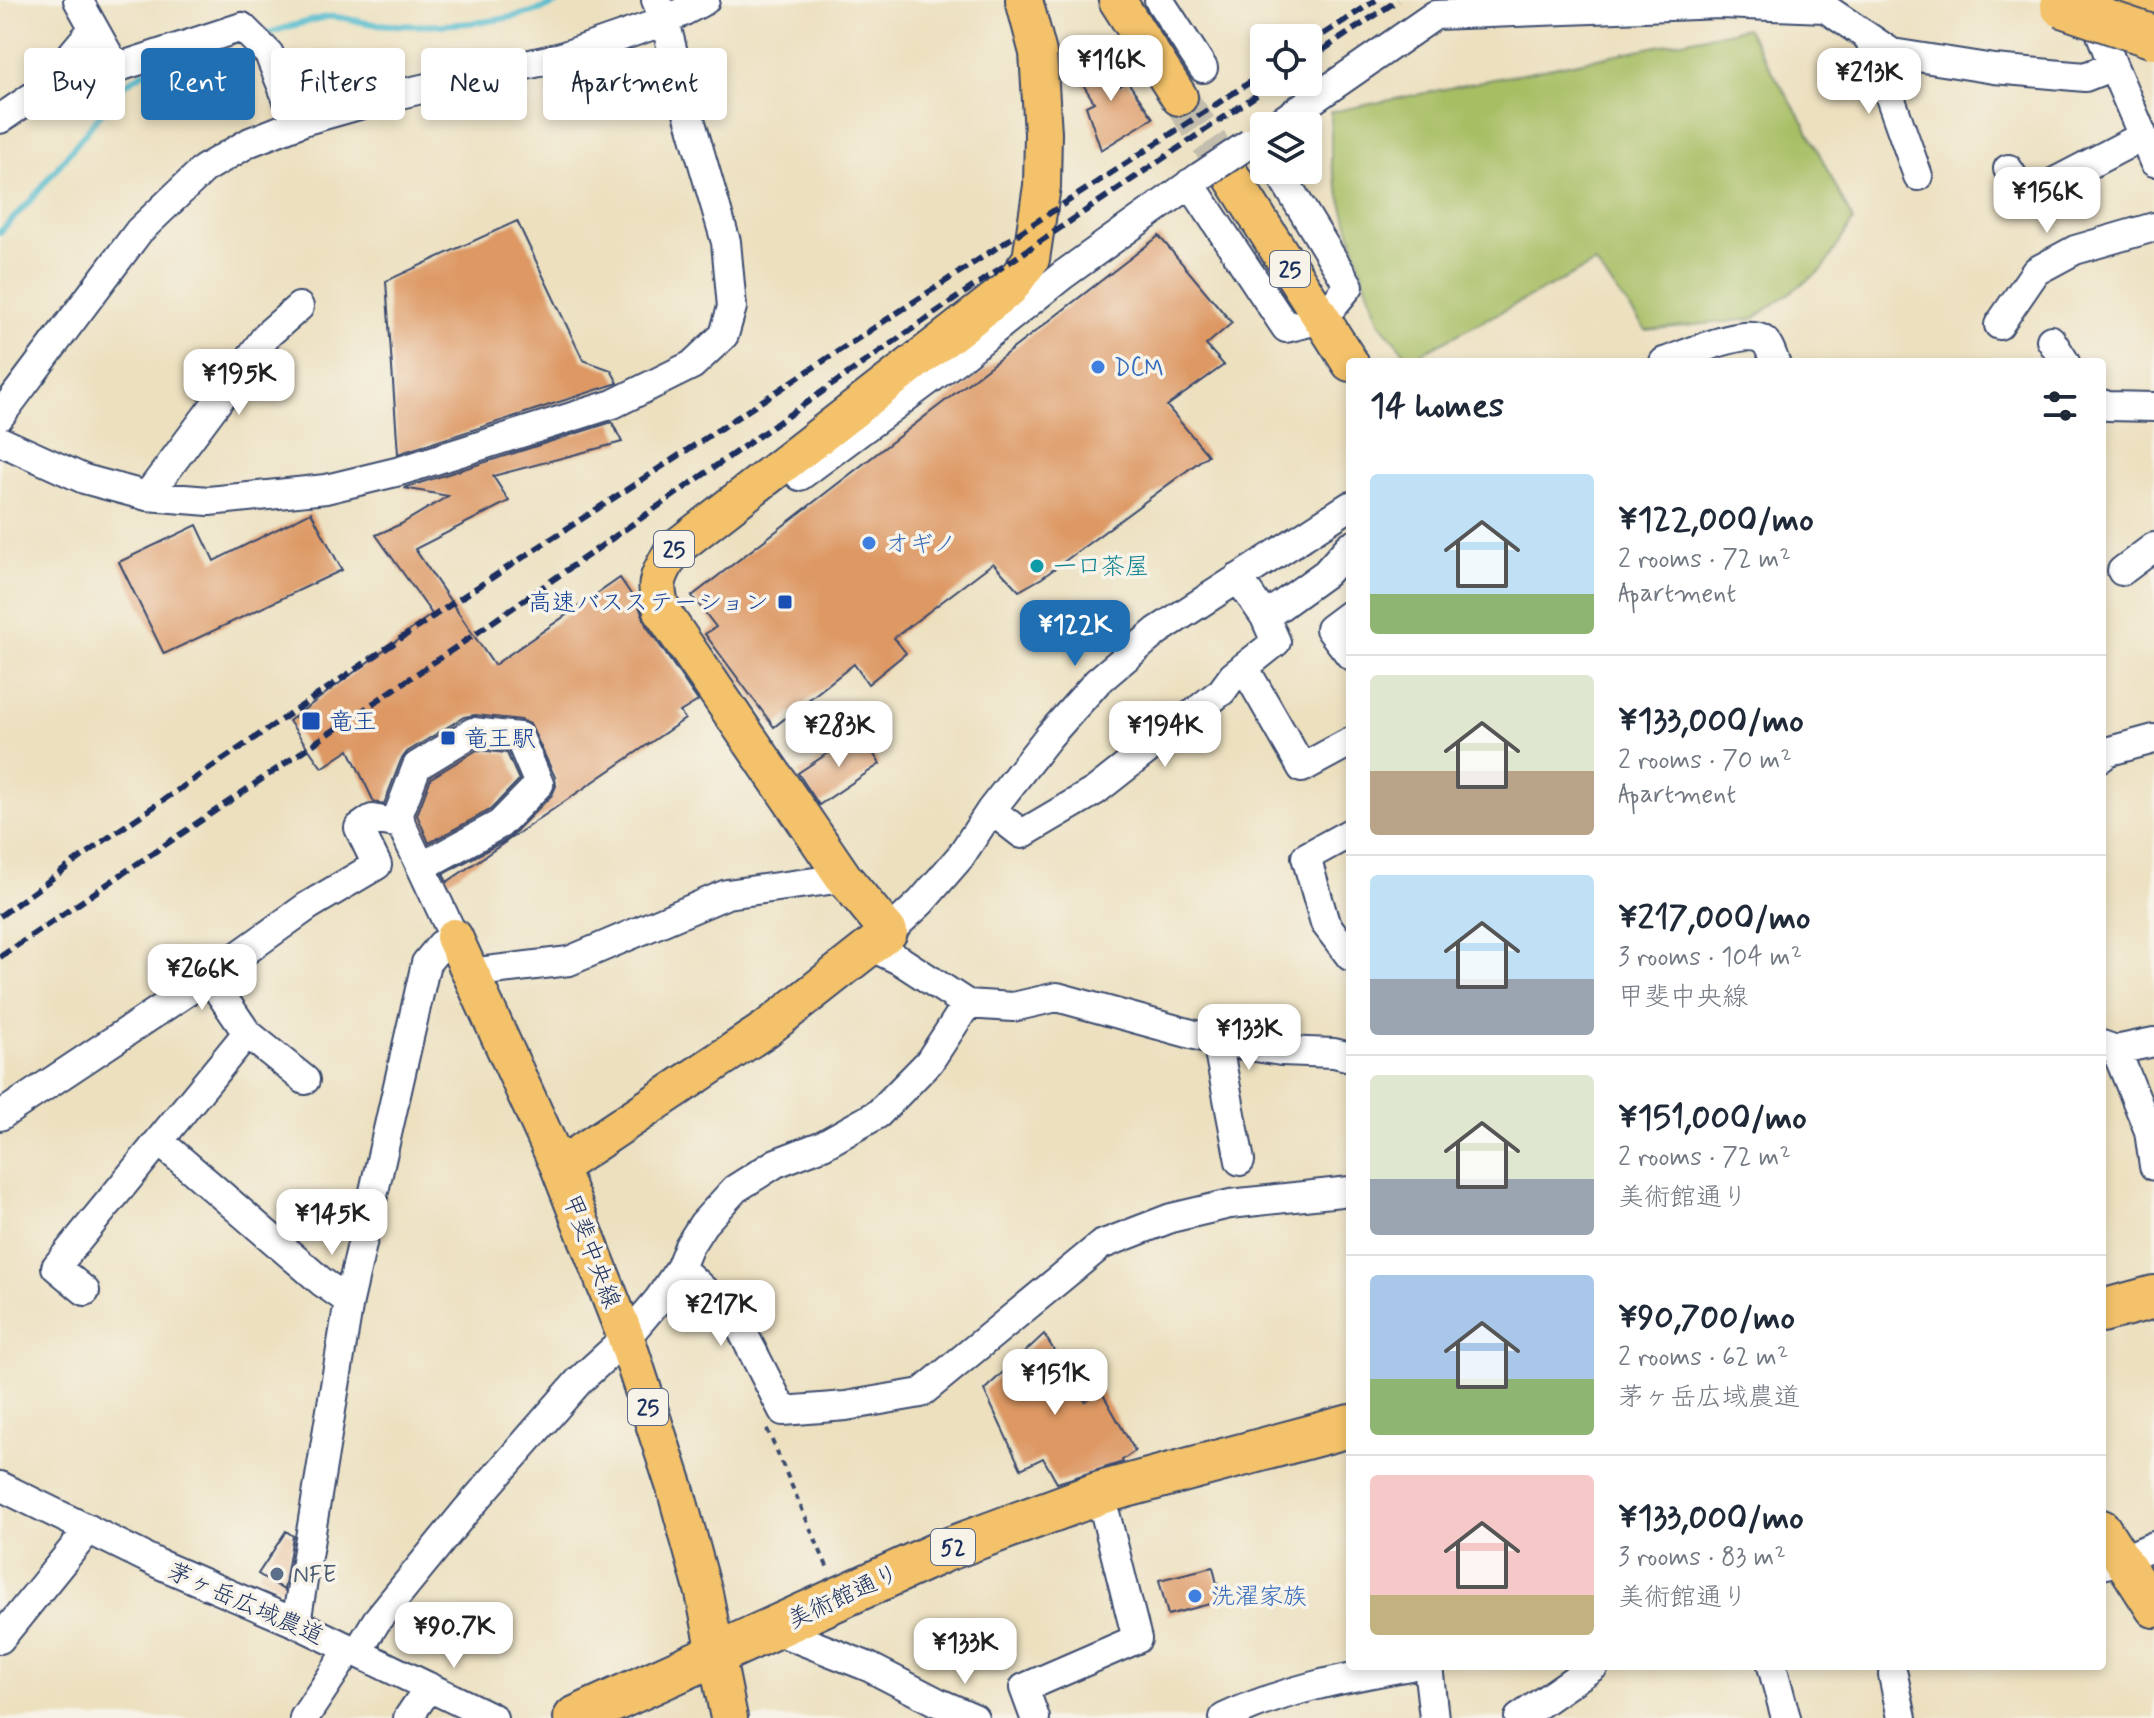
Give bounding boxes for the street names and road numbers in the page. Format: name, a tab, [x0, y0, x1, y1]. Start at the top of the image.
road number: 25	[1270, 251, 1310, 287]
road number: 25	[654, 531, 694, 567]
street label: 甲斐中央線	[555, 1190, 627, 1313]
road number: 25	[628, 1389, 668, 1425]
road number: 52	[931, 1529, 975, 1565]
street label: 茅ヶ岳広域農道	[162, 1556, 328, 1653]
street label: 美術館通り	[783, 1558, 905, 1637]

